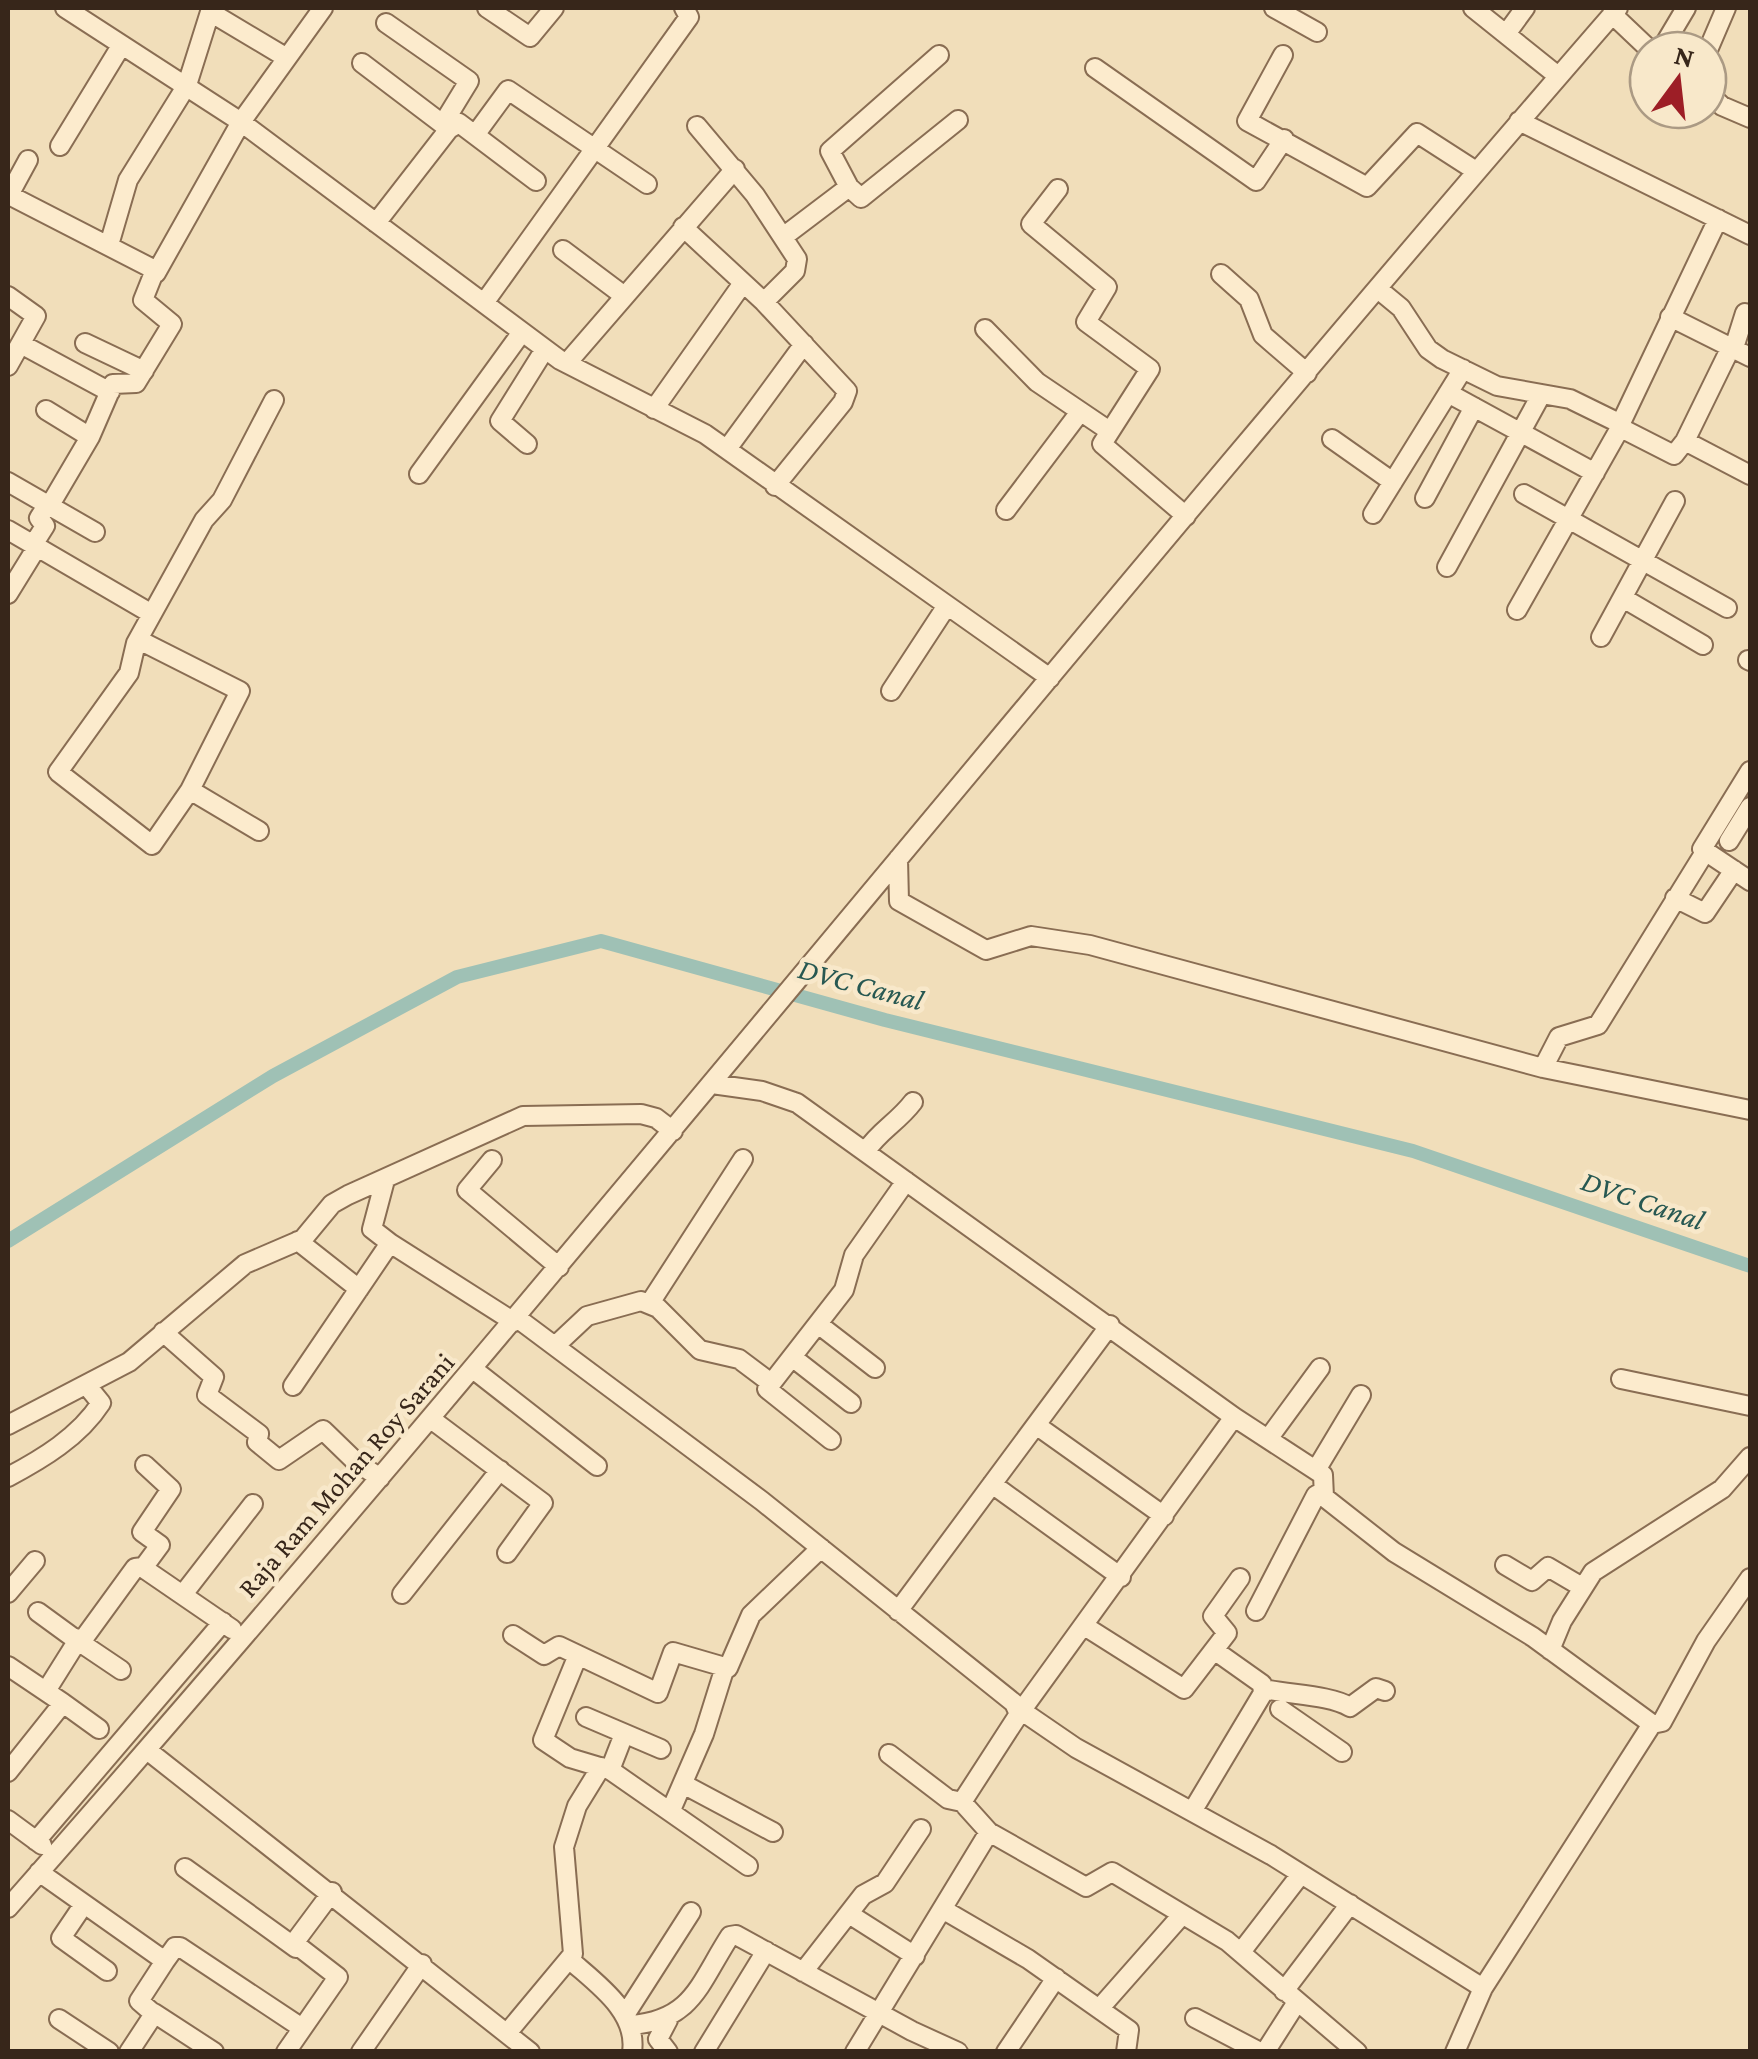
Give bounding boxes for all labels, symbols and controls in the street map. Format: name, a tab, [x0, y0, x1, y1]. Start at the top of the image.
north arrow	[1628, 30, 1728, 130]
text: N	[1671, 39, 1698, 74]
water label: DVC Canal	[795, 952, 928, 1017]
water label: DVC Canal	[1577, 1164, 1709, 1237]
street label: Raja Ram Mohan Roy Sarani	[232, 1347, 460, 1603]

